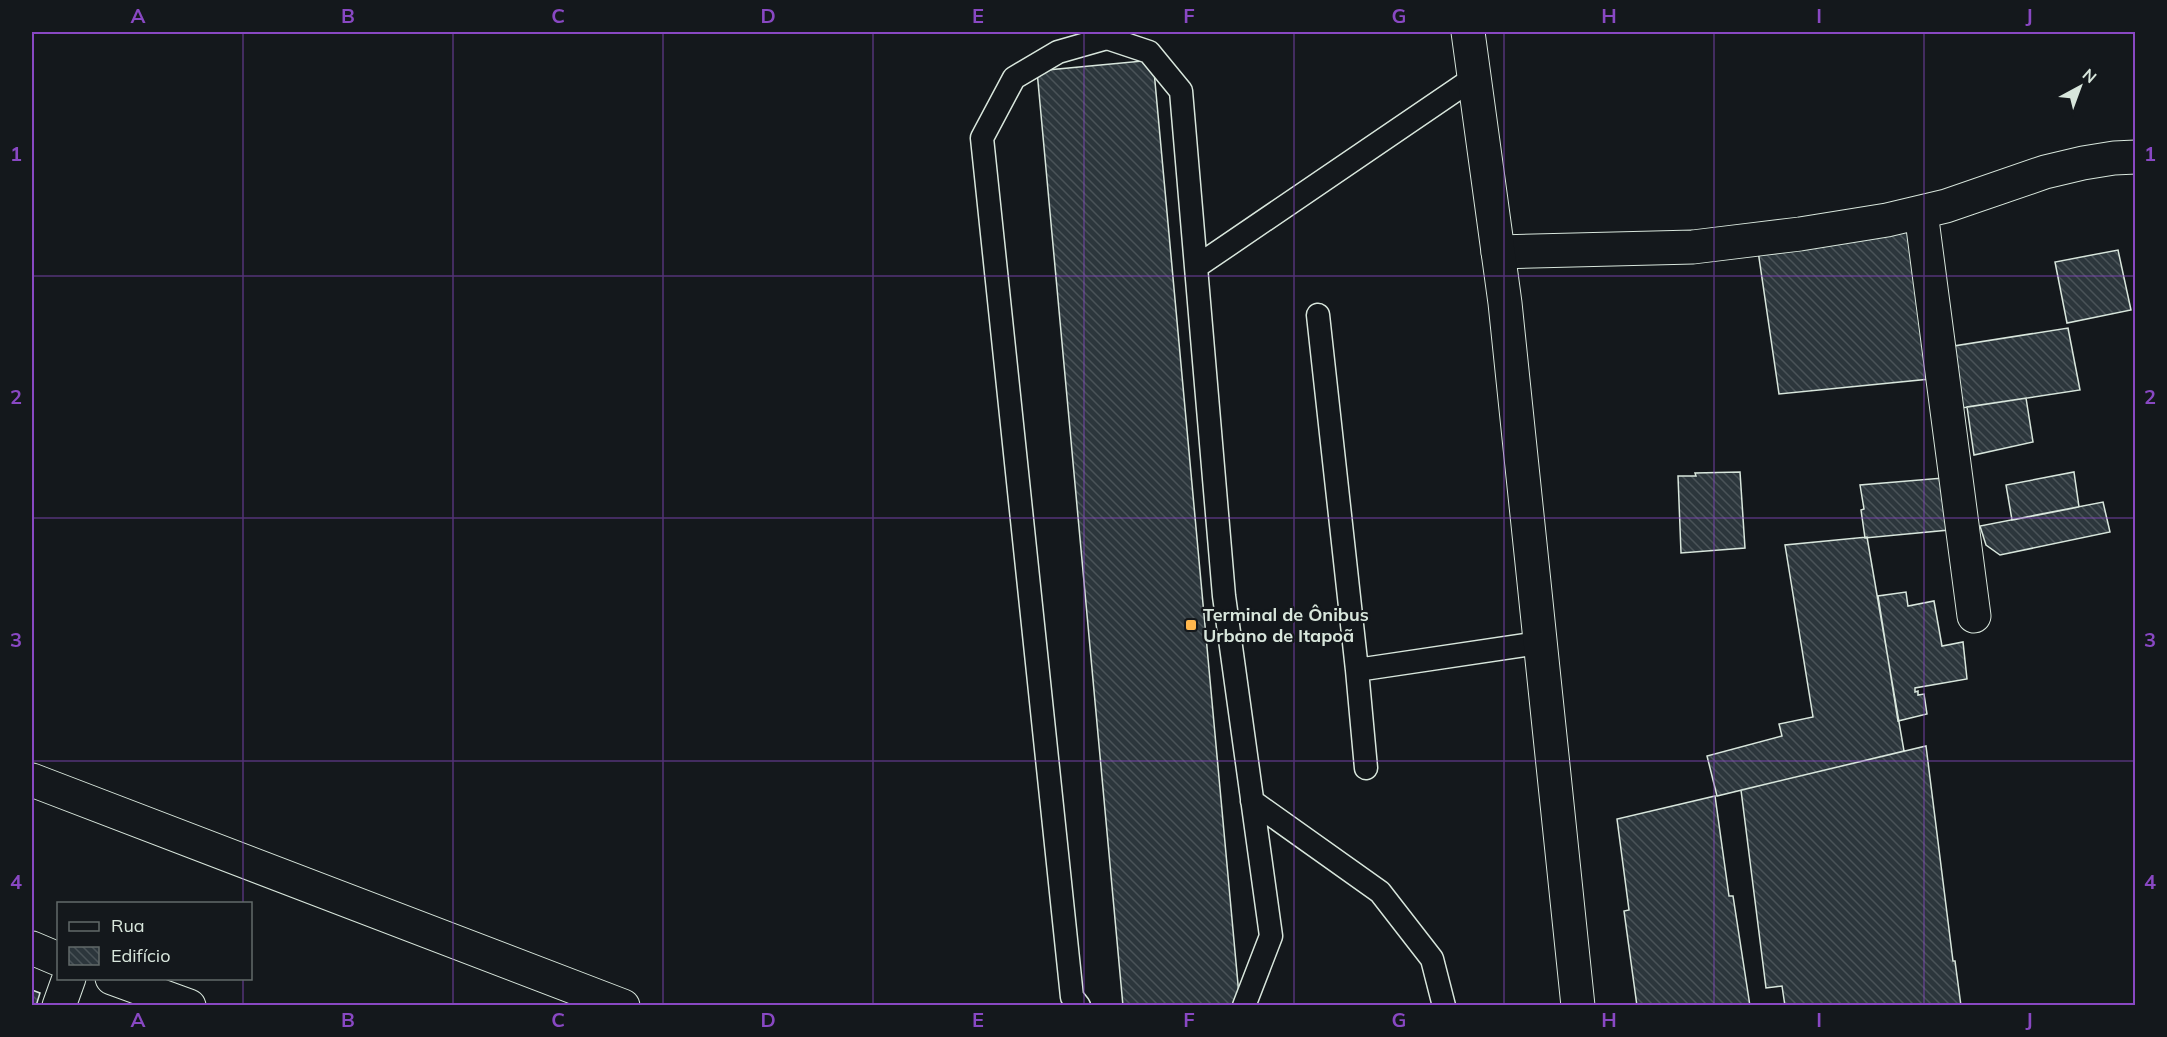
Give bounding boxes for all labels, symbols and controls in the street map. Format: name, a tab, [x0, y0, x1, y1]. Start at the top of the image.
text: A	[131, 3, 146, 28]
text: B	[341, 3, 355, 28]
text: C	[551, 3, 565, 28]
text: D	[760, 3, 776, 28]
text: E	[972, 3, 984, 28]
text: F	[1183, 3, 1195, 28]
text: G	[1392, 3, 1406, 28]
text: H	[1601, 3, 1617, 28]
text: I	[1816, 3, 1822, 28]
text: J	[2025, 3, 2033, 28]
north arrow	[2050, 57, 2110, 117]
text: N	[2079, 64, 2101, 87]
text: 1	[10, 141, 22, 166]
text: 1	[2144, 141, 2156, 166]
text: 2	[10, 384, 22, 409]
text: 2	[2144, 384, 2156, 409]
place label: Terminal de Ônibus Urbano de Itapoã	[1203, 603, 1369, 647]
marker: Terminal de Ônibus Urbano de Itapoã	[1184, 618, 1198, 632]
text: 3	[10, 627, 22, 652]
text: 3	[2144, 627, 2156, 652]
text: 4	[10, 869, 22, 894]
text: 4	[2144, 869, 2156, 894]
legend	[57, 902, 252, 980]
text: Rua	[111, 914, 145, 937]
text: Edifício	[111, 944, 170, 967]
text: A	[131, 1007, 146, 1032]
text: B	[341, 1007, 355, 1032]
text: C	[551, 1007, 565, 1032]
text: D	[760, 1007, 776, 1032]
text: E	[972, 1007, 984, 1032]
text: F	[1183, 1007, 1195, 1032]
text: G	[1392, 1007, 1406, 1032]
text: H	[1601, 1007, 1617, 1032]
text: I	[1816, 1007, 1822, 1032]
text: J	[2025, 1007, 2033, 1032]

